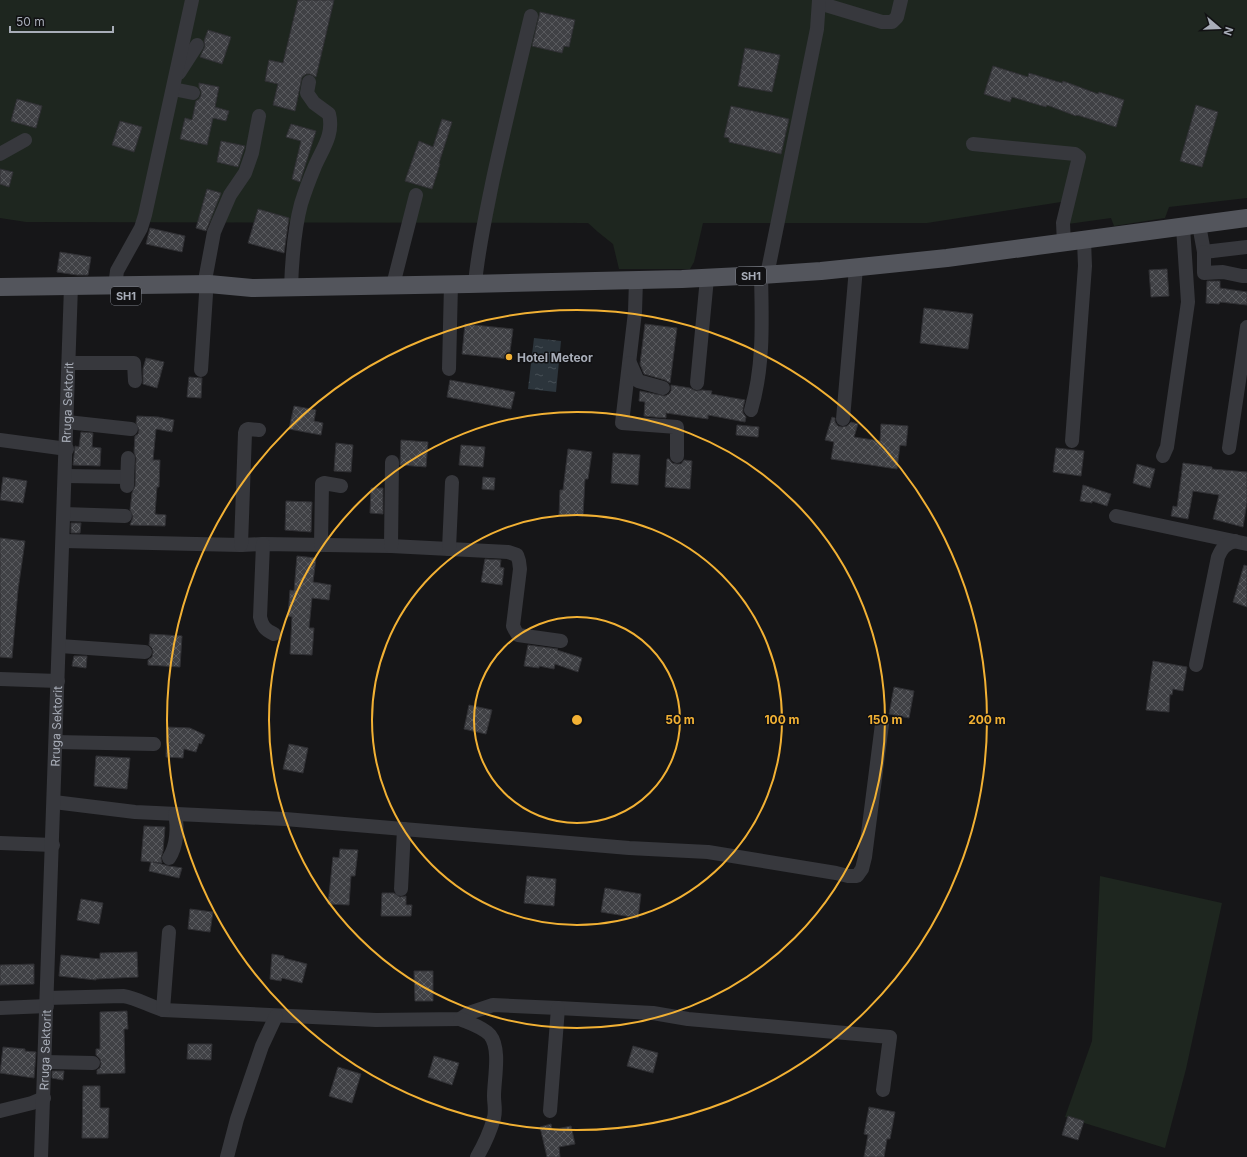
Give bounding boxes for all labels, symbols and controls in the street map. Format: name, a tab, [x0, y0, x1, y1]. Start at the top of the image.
scale bar	[10, 8, 113, 34]
north arrow	[1199, 8, 1239, 48]
text: 50 m	[16, 14, 45, 29]
text: N	[1220, 25, 1236, 38]
road number: SH1	[736, 267, 766, 285]
road number: SH1	[111, 287, 141, 305]
place label: Hotel Meteor	[517, 350, 593, 365]
marker: Hotel Meteor	[504, 352, 514, 362]
street label: Rruga Sektorit	[58, 362, 76, 443]
street label: Rruga Sektorit	[47, 686, 65, 767]
text: 50 m	[665, 712, 695, 727]
text: 100 m	[764, 712, 800, 727]
text: 150 m	[868, 712, 902, 727]
text: 200 m	[968, 712, 1006, 727]
centre of rings	[570, 713, 584, 727]
street label: Rruga Sektorit	[36, 1009, 54, 1091]

